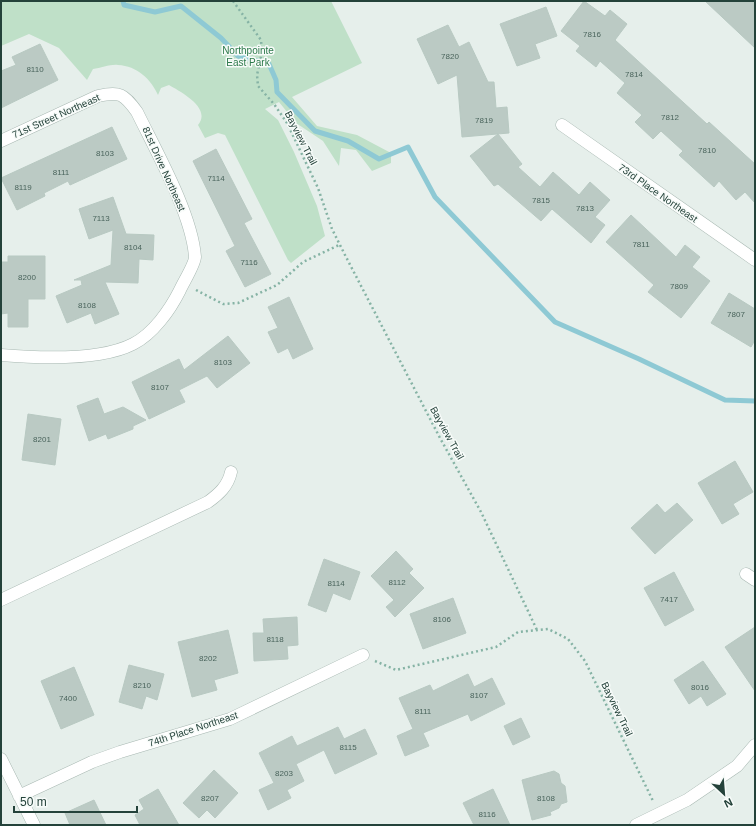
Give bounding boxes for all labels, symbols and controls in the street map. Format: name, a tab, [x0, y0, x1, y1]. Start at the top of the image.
house number: 7816	[583, 30, 601, 39]
park label: Northpointe East Park	[222, 45, 274, 68]
house number: 7820	[441, 52, 459, 61]
house number: 8110	[26, 65, 44, 74]
house number: 7814	[625, 70, 643, 79]
street label: 71st Street Northeast	[11, 92, 102, 140]
street label: Bayview Trail	[283, 109, 319, 167]
house number: 7812	[661, 113, 679, 122]
house number: 7819	[475, 116, 493, 125]
street label: 81st Drive Northeast	[140, 125, 188, 213]
house number: 7810	[698, 146, 716, 155]
house number: 8103	[96, 149, 114, 158]
street label: 73rd Place Northeast	[616, 162, 700, 225]
house number: 8111	[53, 168, 70, 177]
house number: 7114	[207, 174, 225, 183]
house number: 8119	[14, 183, 32, 192]
house number: 7815	[532, 196, 550, 205]
house number: 7813	[576, 204, 594, 213]
house number: 7113	[92, 214, 110, 223]
house number: 7811	[632, 240, 650, 249]
house number: 8104	[124, 243, 142, 252]
house number: 7116	[240, 258, 258, 267]
house number: 8200	[18, 273, 36, 282]
house number: 7809	[670, 282, 688, 291]
house number: 8108	[78, 301, 96, 310]
house number: 7807	[727, 310, 745, 319]
house number: 8103	[214, 358, 232, 367]
house number: 8107	[151, 383, 169, 392]
street label: Bayview Trail	[428, 405, 466, 461]
house number: 8201	[33, 435, 51, 444]
house number: 8112	[388, 578, 406, 587]
house number: 8114	[327, 579, 345, 588]
house number: 7417	[660, 595, 678, 604]
house number: 8106	[433, 615, 451, 624]
house number: 8118	[266, 635, 284, 644]
house number: 8202	[199, 654, 217, 663]
street label: Bayview Trail	[599, 680, 635, 738]
house number: 8210	[133, 681, 151, 690]
house number: 8016	[691, 683, 709, 692]
house number: 8107	[470, 691, 488, 700]
house number: 7400	[59, 694, 77, 703]
house number: 8111	[415, 707, 432, 716]
street label: 74th Place Northeast	[147, 709, 239, 749]
house number: 8115	[339, 743, 357, 752]
house number: 8203	[275, 769, 293, 778]
north arrow	[704, 774, 744, 814]
scale bar	[14, 788, 137, 814]
house number: 8207	[201, 794, 219, 803]
house number: 8108	[537, 794, 555, 803]
text: 50 m	[20, 795, 47, 809]
text: N	[722, 796, 735, 810]
house number: 8116	[478, 810, 496, 819]

